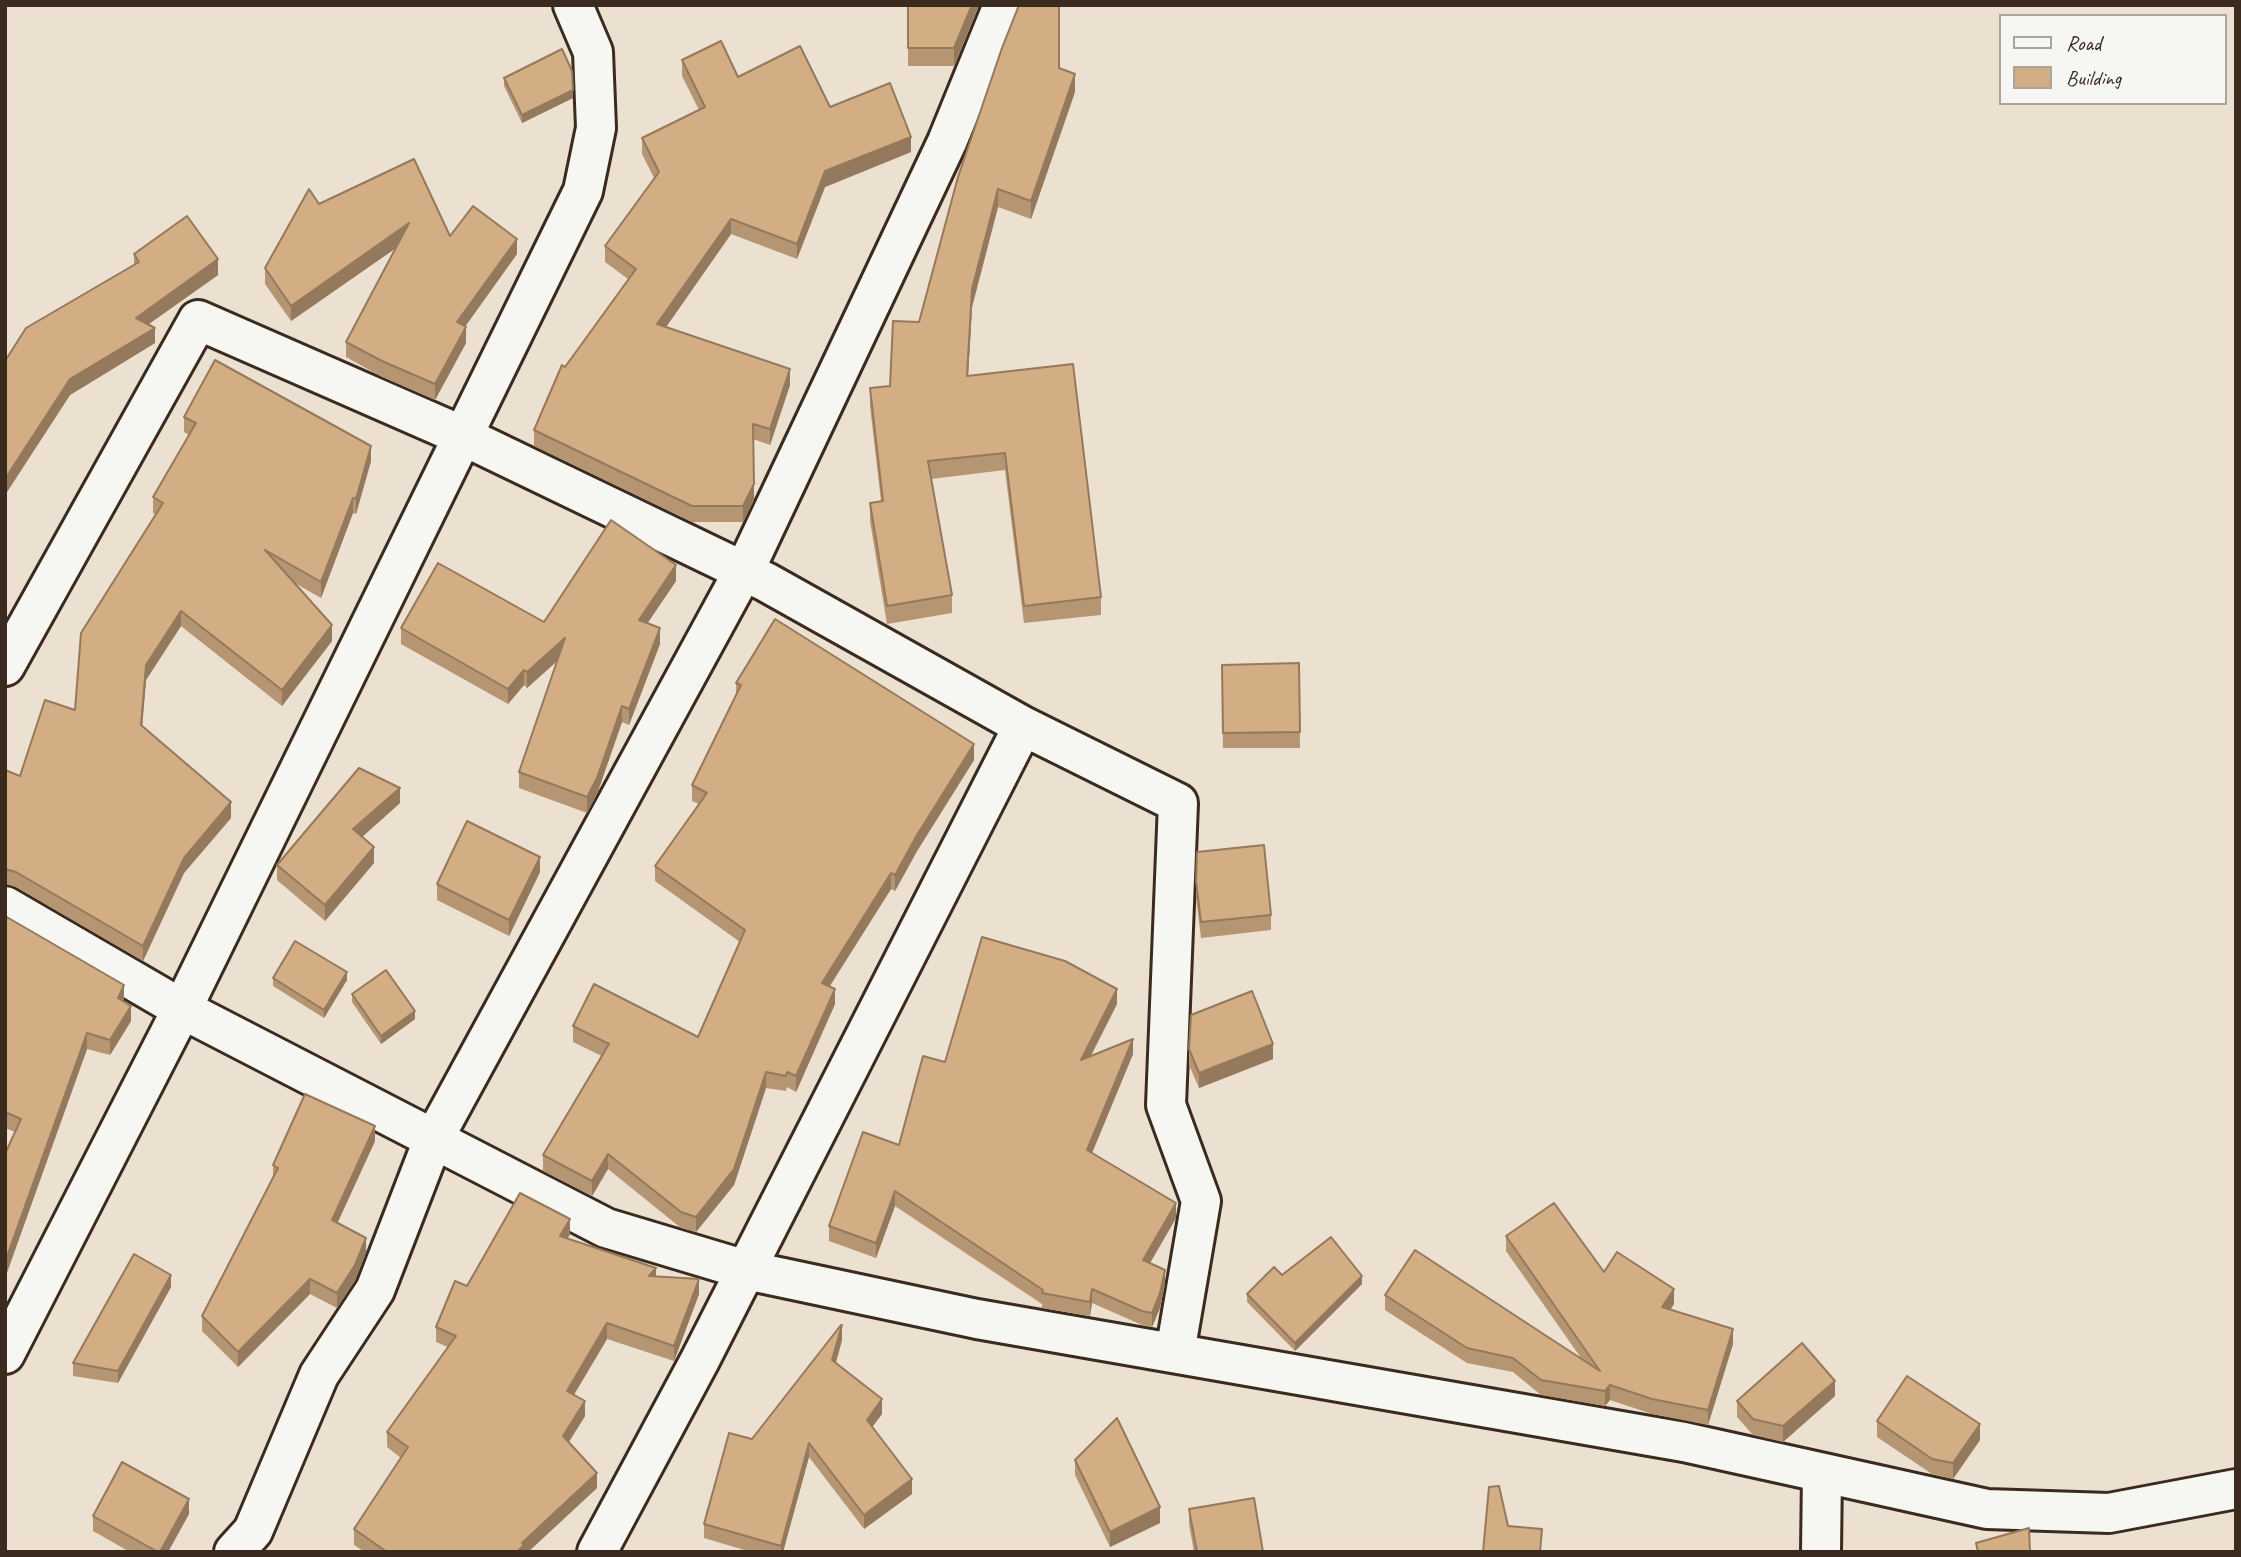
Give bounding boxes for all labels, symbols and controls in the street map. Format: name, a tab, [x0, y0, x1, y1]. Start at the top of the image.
legend	[2000, 14, 2227, 105]
text: Road	[2066, 30, 2101, 56]
text: Building	[2066, 65, 2121, 91]

